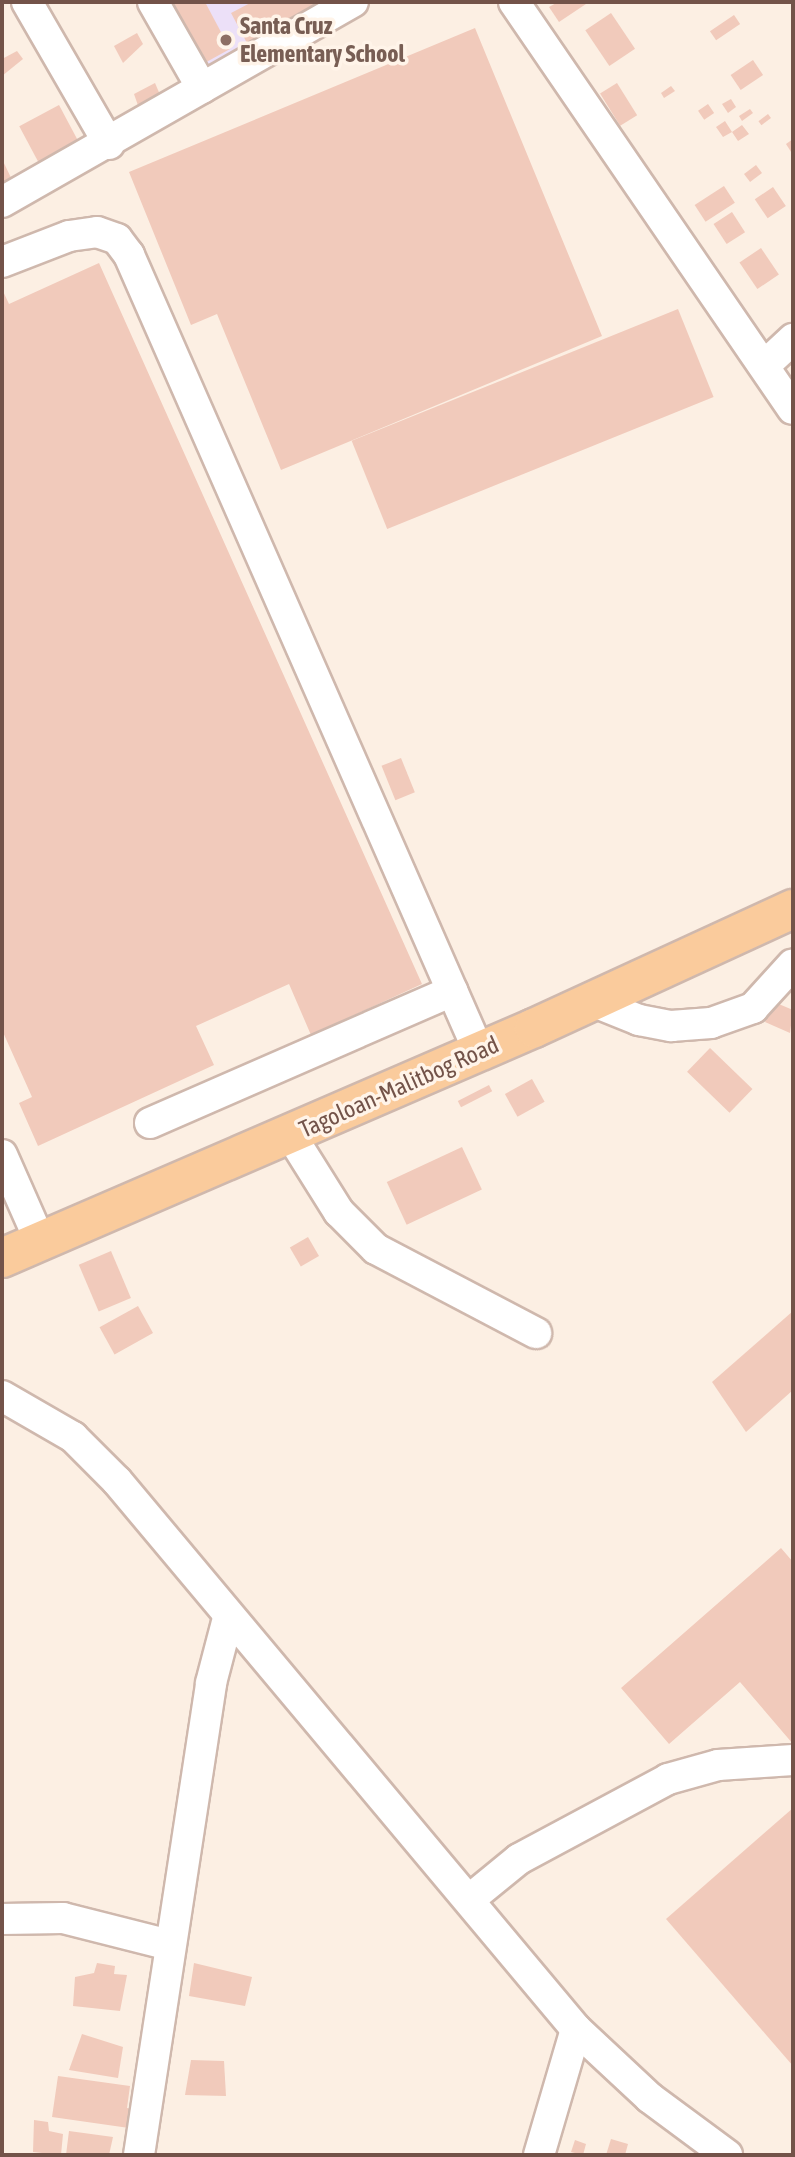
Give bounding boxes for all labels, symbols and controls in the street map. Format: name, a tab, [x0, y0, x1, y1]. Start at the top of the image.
place label: Santa Cruz Elementary School	[240, 12, 405, 68]
marker: Santa Cruz Elementary School	[218, 32, 234, 48]
street label: Tagoloan-Malitbog Road	[295, 1030, 503, 1144]

